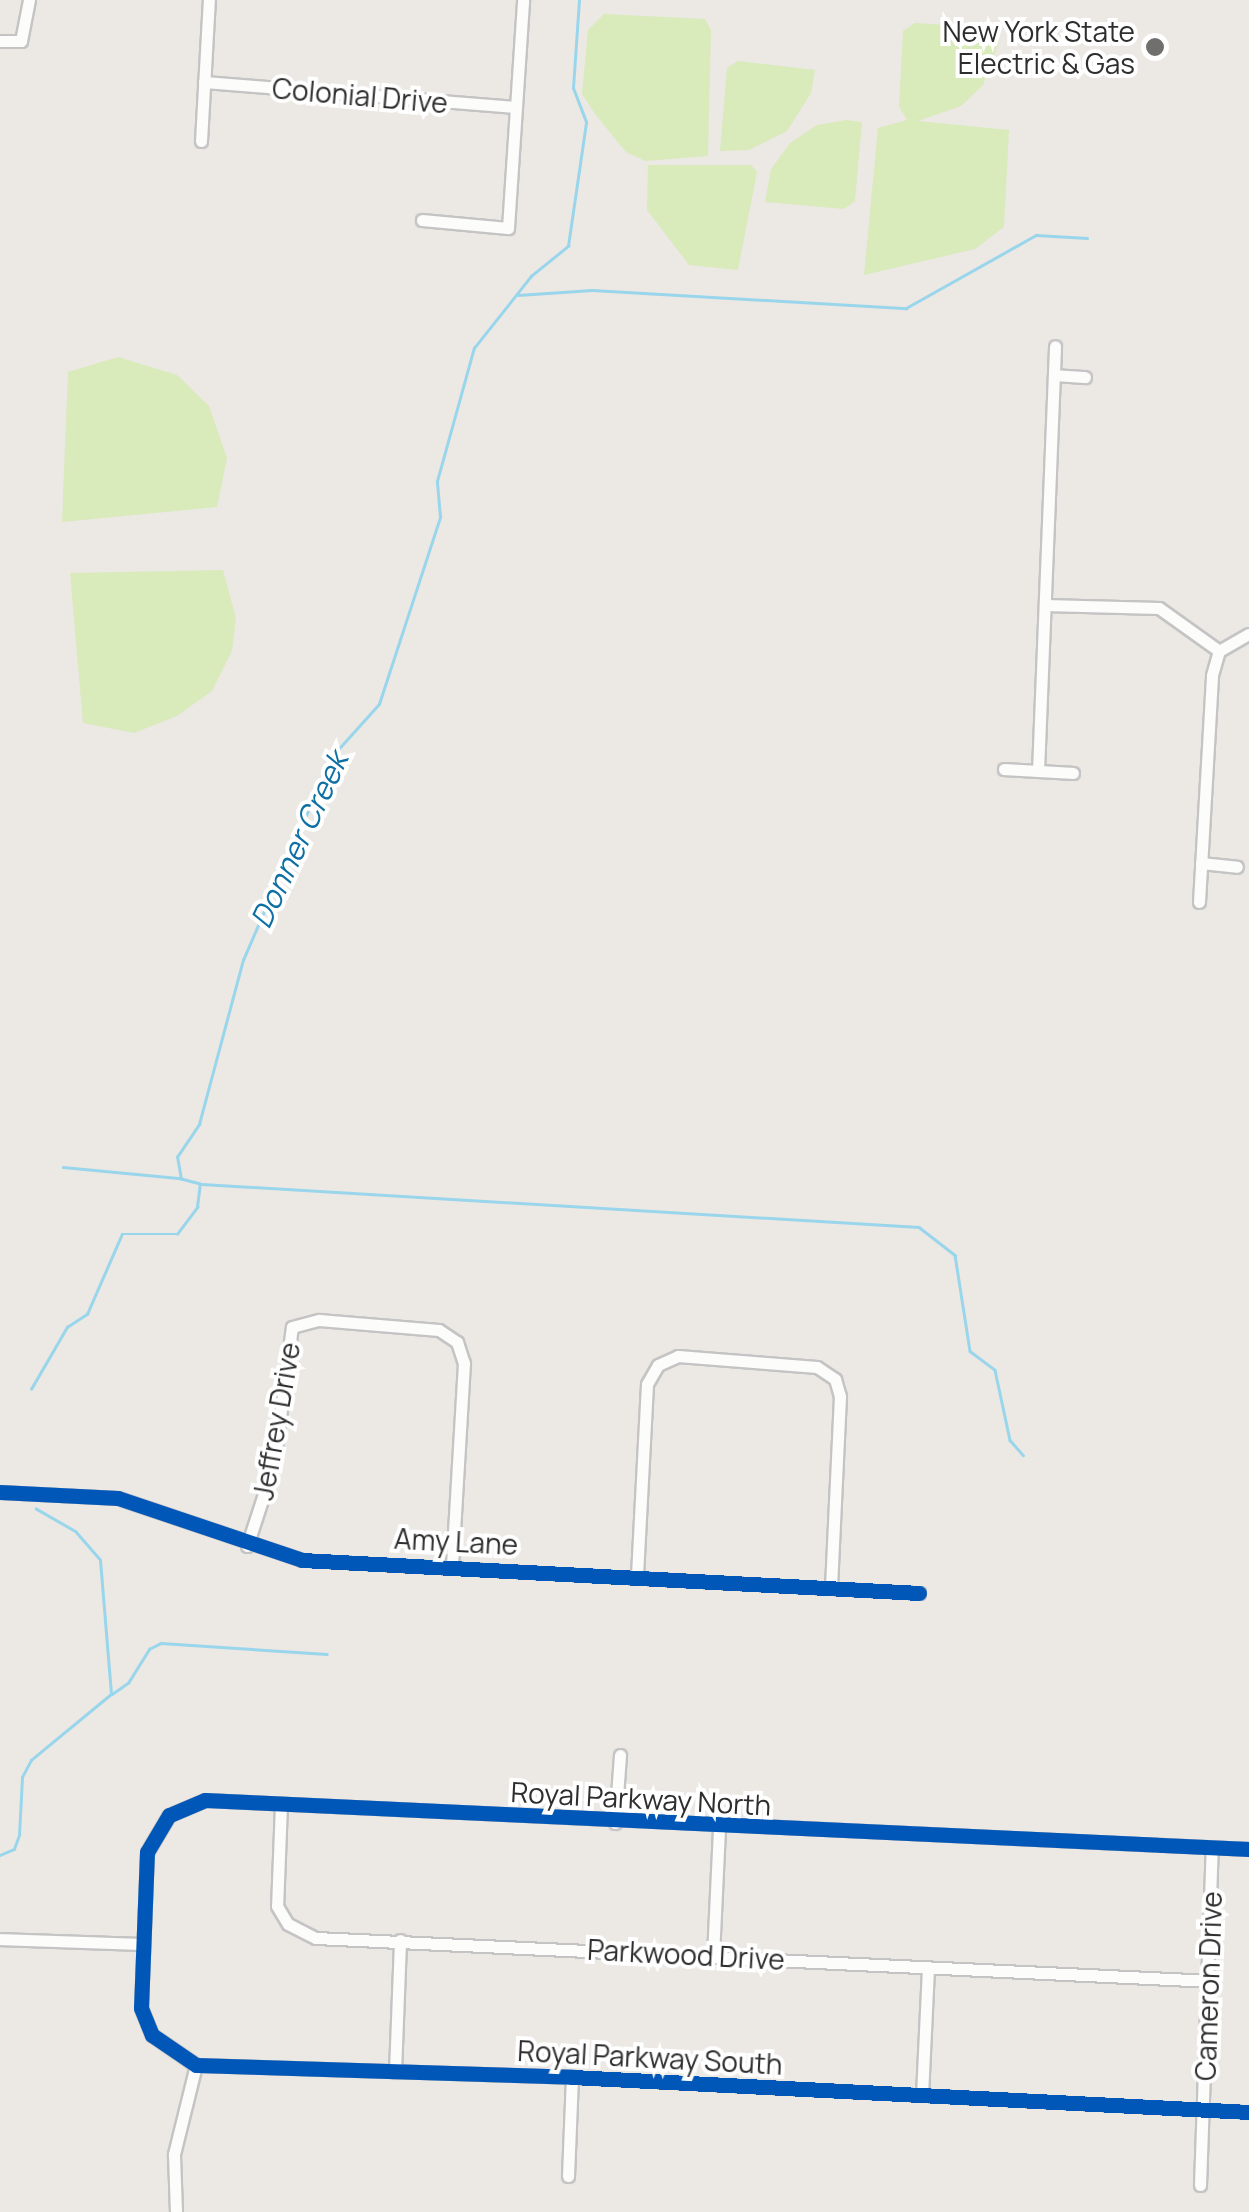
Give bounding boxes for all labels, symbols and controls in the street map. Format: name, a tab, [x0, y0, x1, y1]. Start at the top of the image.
place label: New York State Electric & Gas	[942, 14, 1135, 80]
marker: New York State Electric & Gas	[1144, 36, 1166, 58]
street label: Colonial Drive	[271, 71, 449, 119]
water label: Donner Creek	[243, 746, 355, 934]
street label: Jeffrey Drive	[246, 1339, 306, 1503]
street label: Amy Lane	[393, 1521, 519, 1561]
street label: Royal Parkway North	[510, 1774, 772, 1822]
street label: Cameron Drive	[1188, 1891, 1228, 2081]
street label: Parkwood Drive	[587, 1932, 785, 1976]
street label: Royal Parkway South	[517, 2033, 783, 2081]

